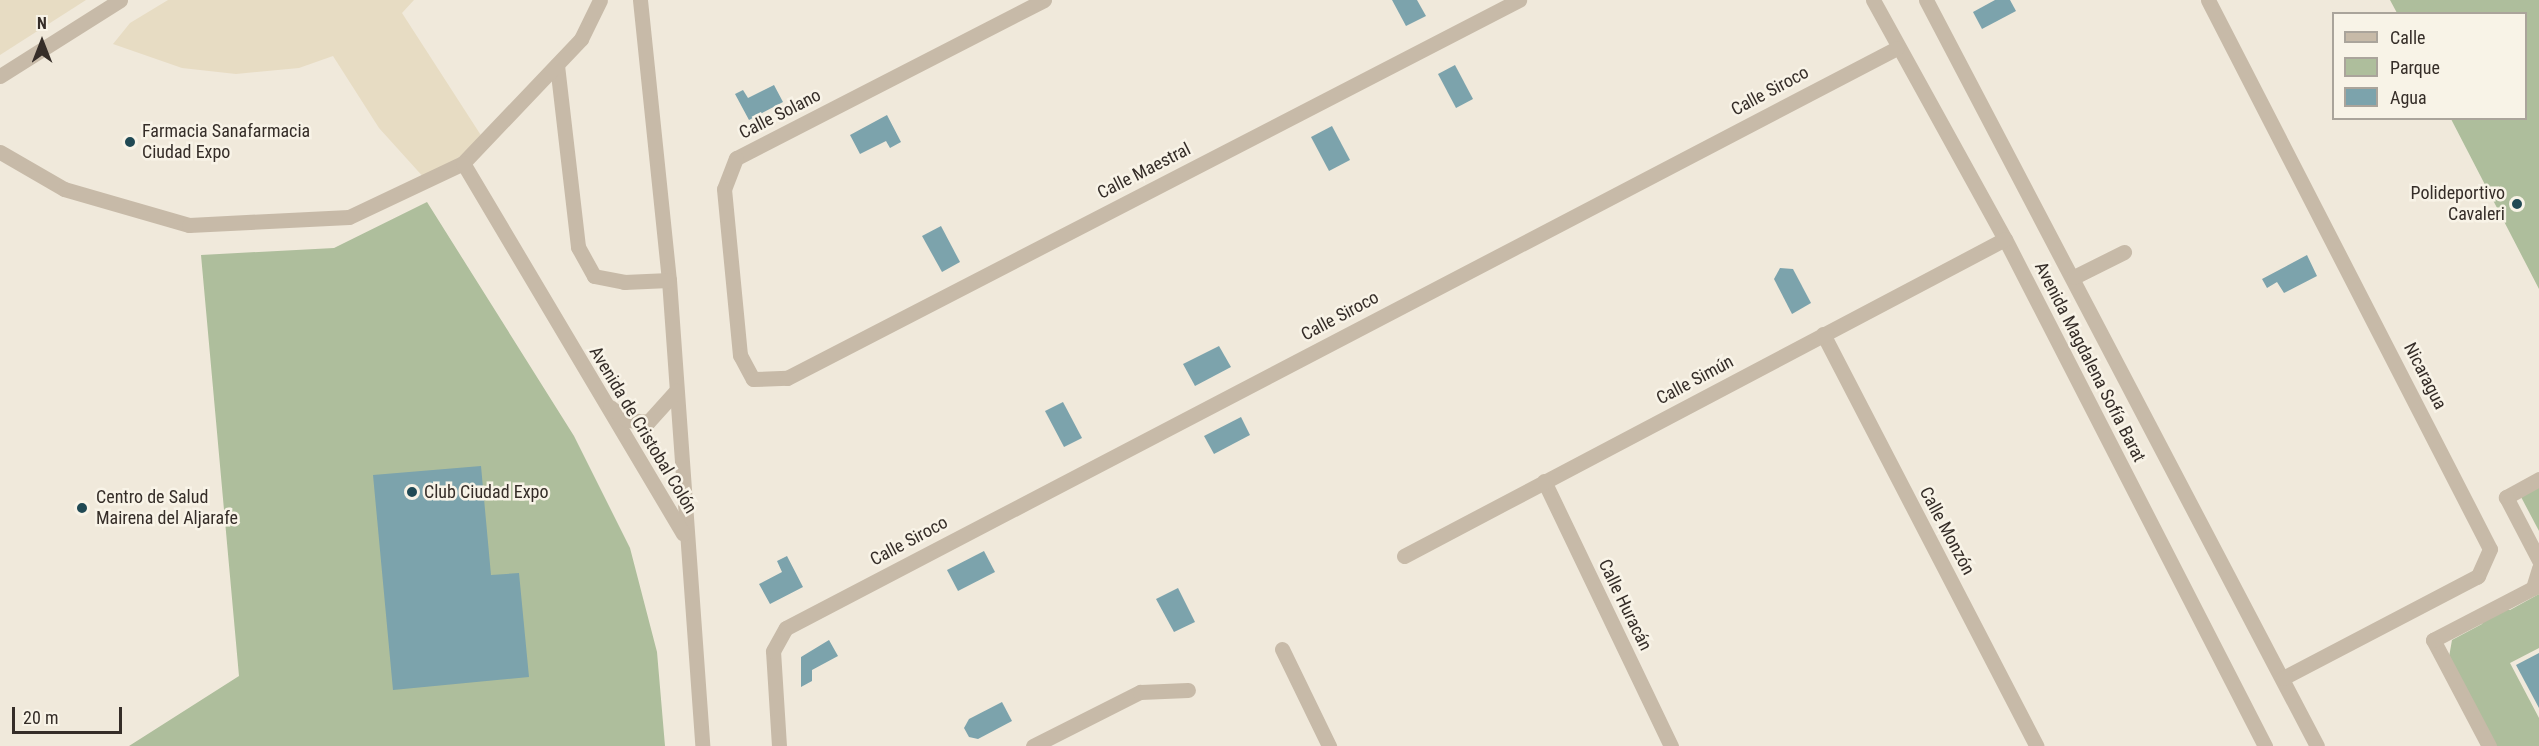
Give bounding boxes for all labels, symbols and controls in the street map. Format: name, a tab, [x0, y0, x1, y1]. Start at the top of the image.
north arrow	[12, 12, 72, 72]
legend	[2332, 12, 2527, 120]
text: N	[37, 14, 47, 33]
text: Calle	[2390, 27, 2426, 48]
text: Parque	[2390, 57, 2440, 78]
street label: Calle Siroco	[1727, 62, 1813, 120]
street label: Calle Solano	[736, 84, 824, 144]
text: Agua	[2390, 87, 2427, 108]
place label: Farmacia Sanafarmacia Ciudad Expo	[142, 121, 310, 164]
marker: Farmacia Sanafarmacia Ciudad Expo	[123, 135, 137, 149]
street label: Calle Maestral	[1094, 138, 1194, 204]
place label: Polideportivo Cavaleri	[2411, 183, 2505, 226]
marker: Polideportivo Cavaleri	[2510, 197, 2524, 211]
street label: Avenida Magdalena Sofía Barat	[2030, 258, 2150, 466]
street label: Calle Siroco	[1297, 287, 1383, 345]
street label: Nicaragua	[2399, 339, 2451, 413]
street label: Avenida de Cristobal Colón	[585, 343, 701, 517]
street label: Calle Simún	[1653, 351, 1737, 409]
place label: Club Ciudad Expo	[424, 481, 548, 503]
street label: Calle Monzón	[1915, 483, 1979, 579]
marker: Club Ciudad Expo	[405, 485, 419, 499]
place label: Centro de Salud Mairena del Aljarafe	[96, 487, 238, 530]
marker: Centro de Salud Mairena del Aljarafe	[73, 499, 91, 517]
street label: Calle Siroco	[866, 512, 952, 570]
street label: Calle Huracán	[1594, 556, 1656, 654]
scale bar	[15, 695, 124, 733]
text: 20 m	[23, 707, 58, 728]

